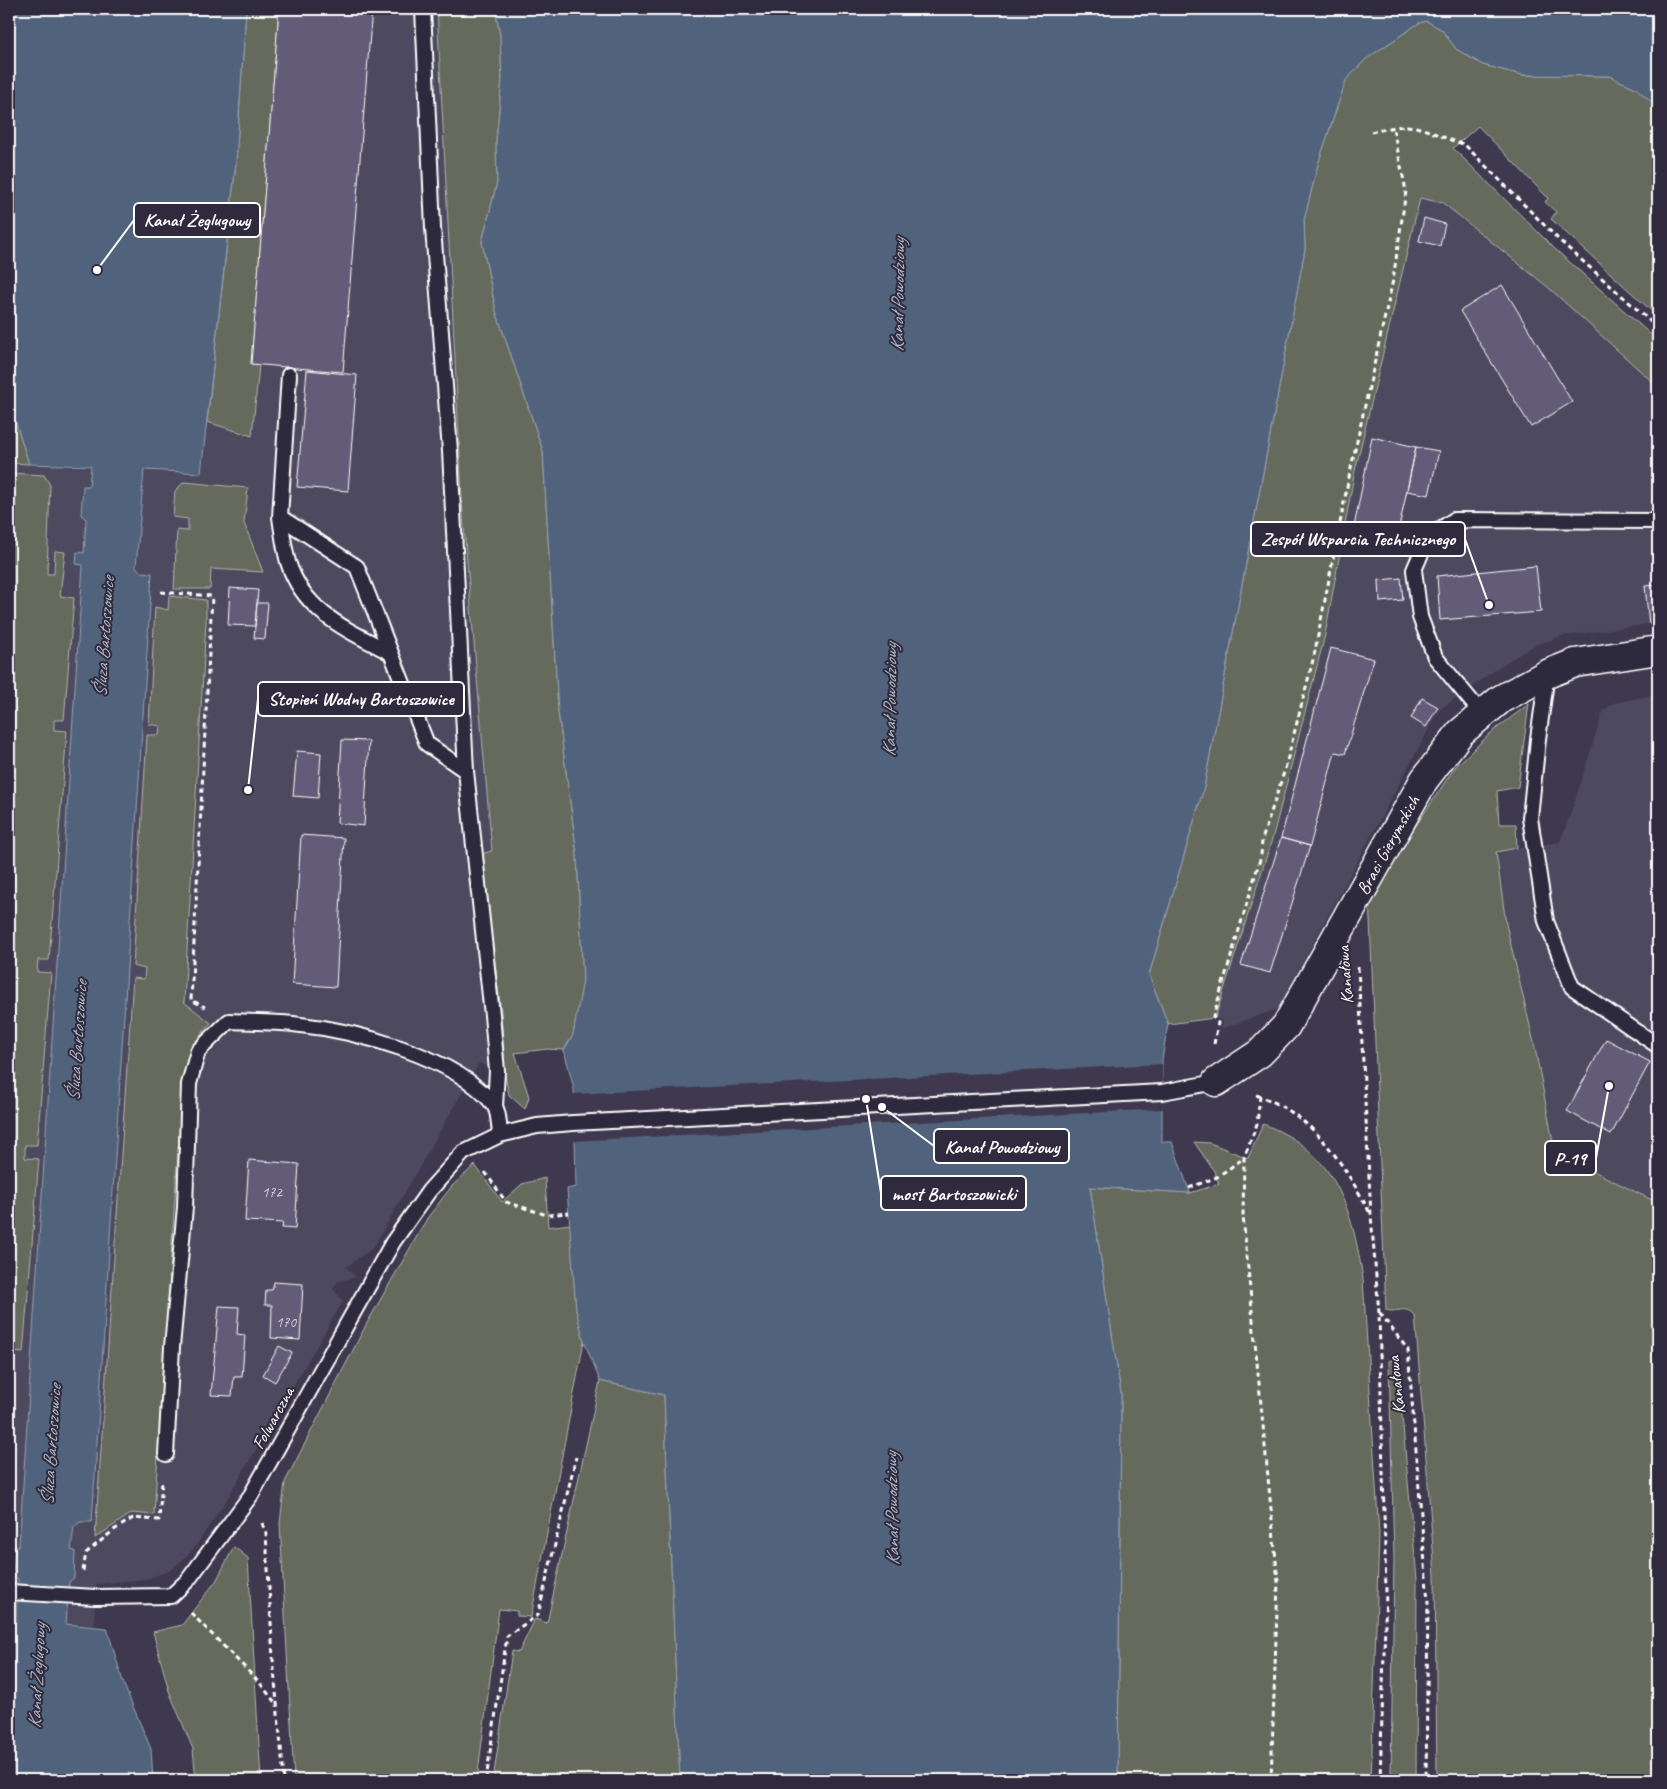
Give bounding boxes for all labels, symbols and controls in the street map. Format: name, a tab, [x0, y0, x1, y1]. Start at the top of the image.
callout: Kanał Żeglugowy	[134, 203, 260, 237]
text: Kanał Żeglugowy	[144, 208, 252, 232]
water label: Kanał Powodziowy	[885, 235, 911, 352]
callout: Zespół Wsparcia Technicznego	[1251, 522, 1465, 556]
text: Zespół Wsparcia Technicznego	[1261, 527, 1456, 551]
water label: Śluza Bartoszowice	[88, 573, 120, 698]
water label: Kanał Powodziowy	[877, 640, 903, 757]
callout: Stopień Wodny Bartoszowice	[258, 682, 464, 716]
text: Stopień Wodny Bartoszowice	[268, 687, 456, 711]
street label: Braci Gierymskich	[1352, 791, 1425, 898]
street label: Kanałowa	[1332, 943, 1358, 1005]
water label: Śluza Bartoszowice	[61, 977, 93, 1102]
callout: Kanał Powodziowy	[934, 1129, 1069, 1163]
text: Kanał Powodziowy	[945, 1135, 1061, 1159]
callout: P-19	[1545, 1141, 1596, 1175]
text: P-19	[1554, 1147, 1589, 1171]
callout: most Bartoszowicki	[881, 1176, 1026, 1210]
text: most Bartoszowicki	[892, 1182, 1019, 1206]
house number: 172	[262, 1183, 283, 1202]
house number: 170	[276, 1313, 297, 1332]
street label: Kanałowa	[1382, 1353, 1410, 1415]
water label: Śluza Bartoszowice	[35, 1381, 67, 1506]
street label: Folwarczna	[247, 1382, 300, 1453]
water label: Kanał Powodziowy	[879, 1449, 905, 1566]
water label: Kanał Żeglugowy	[22, 1619, 52, 1729]

